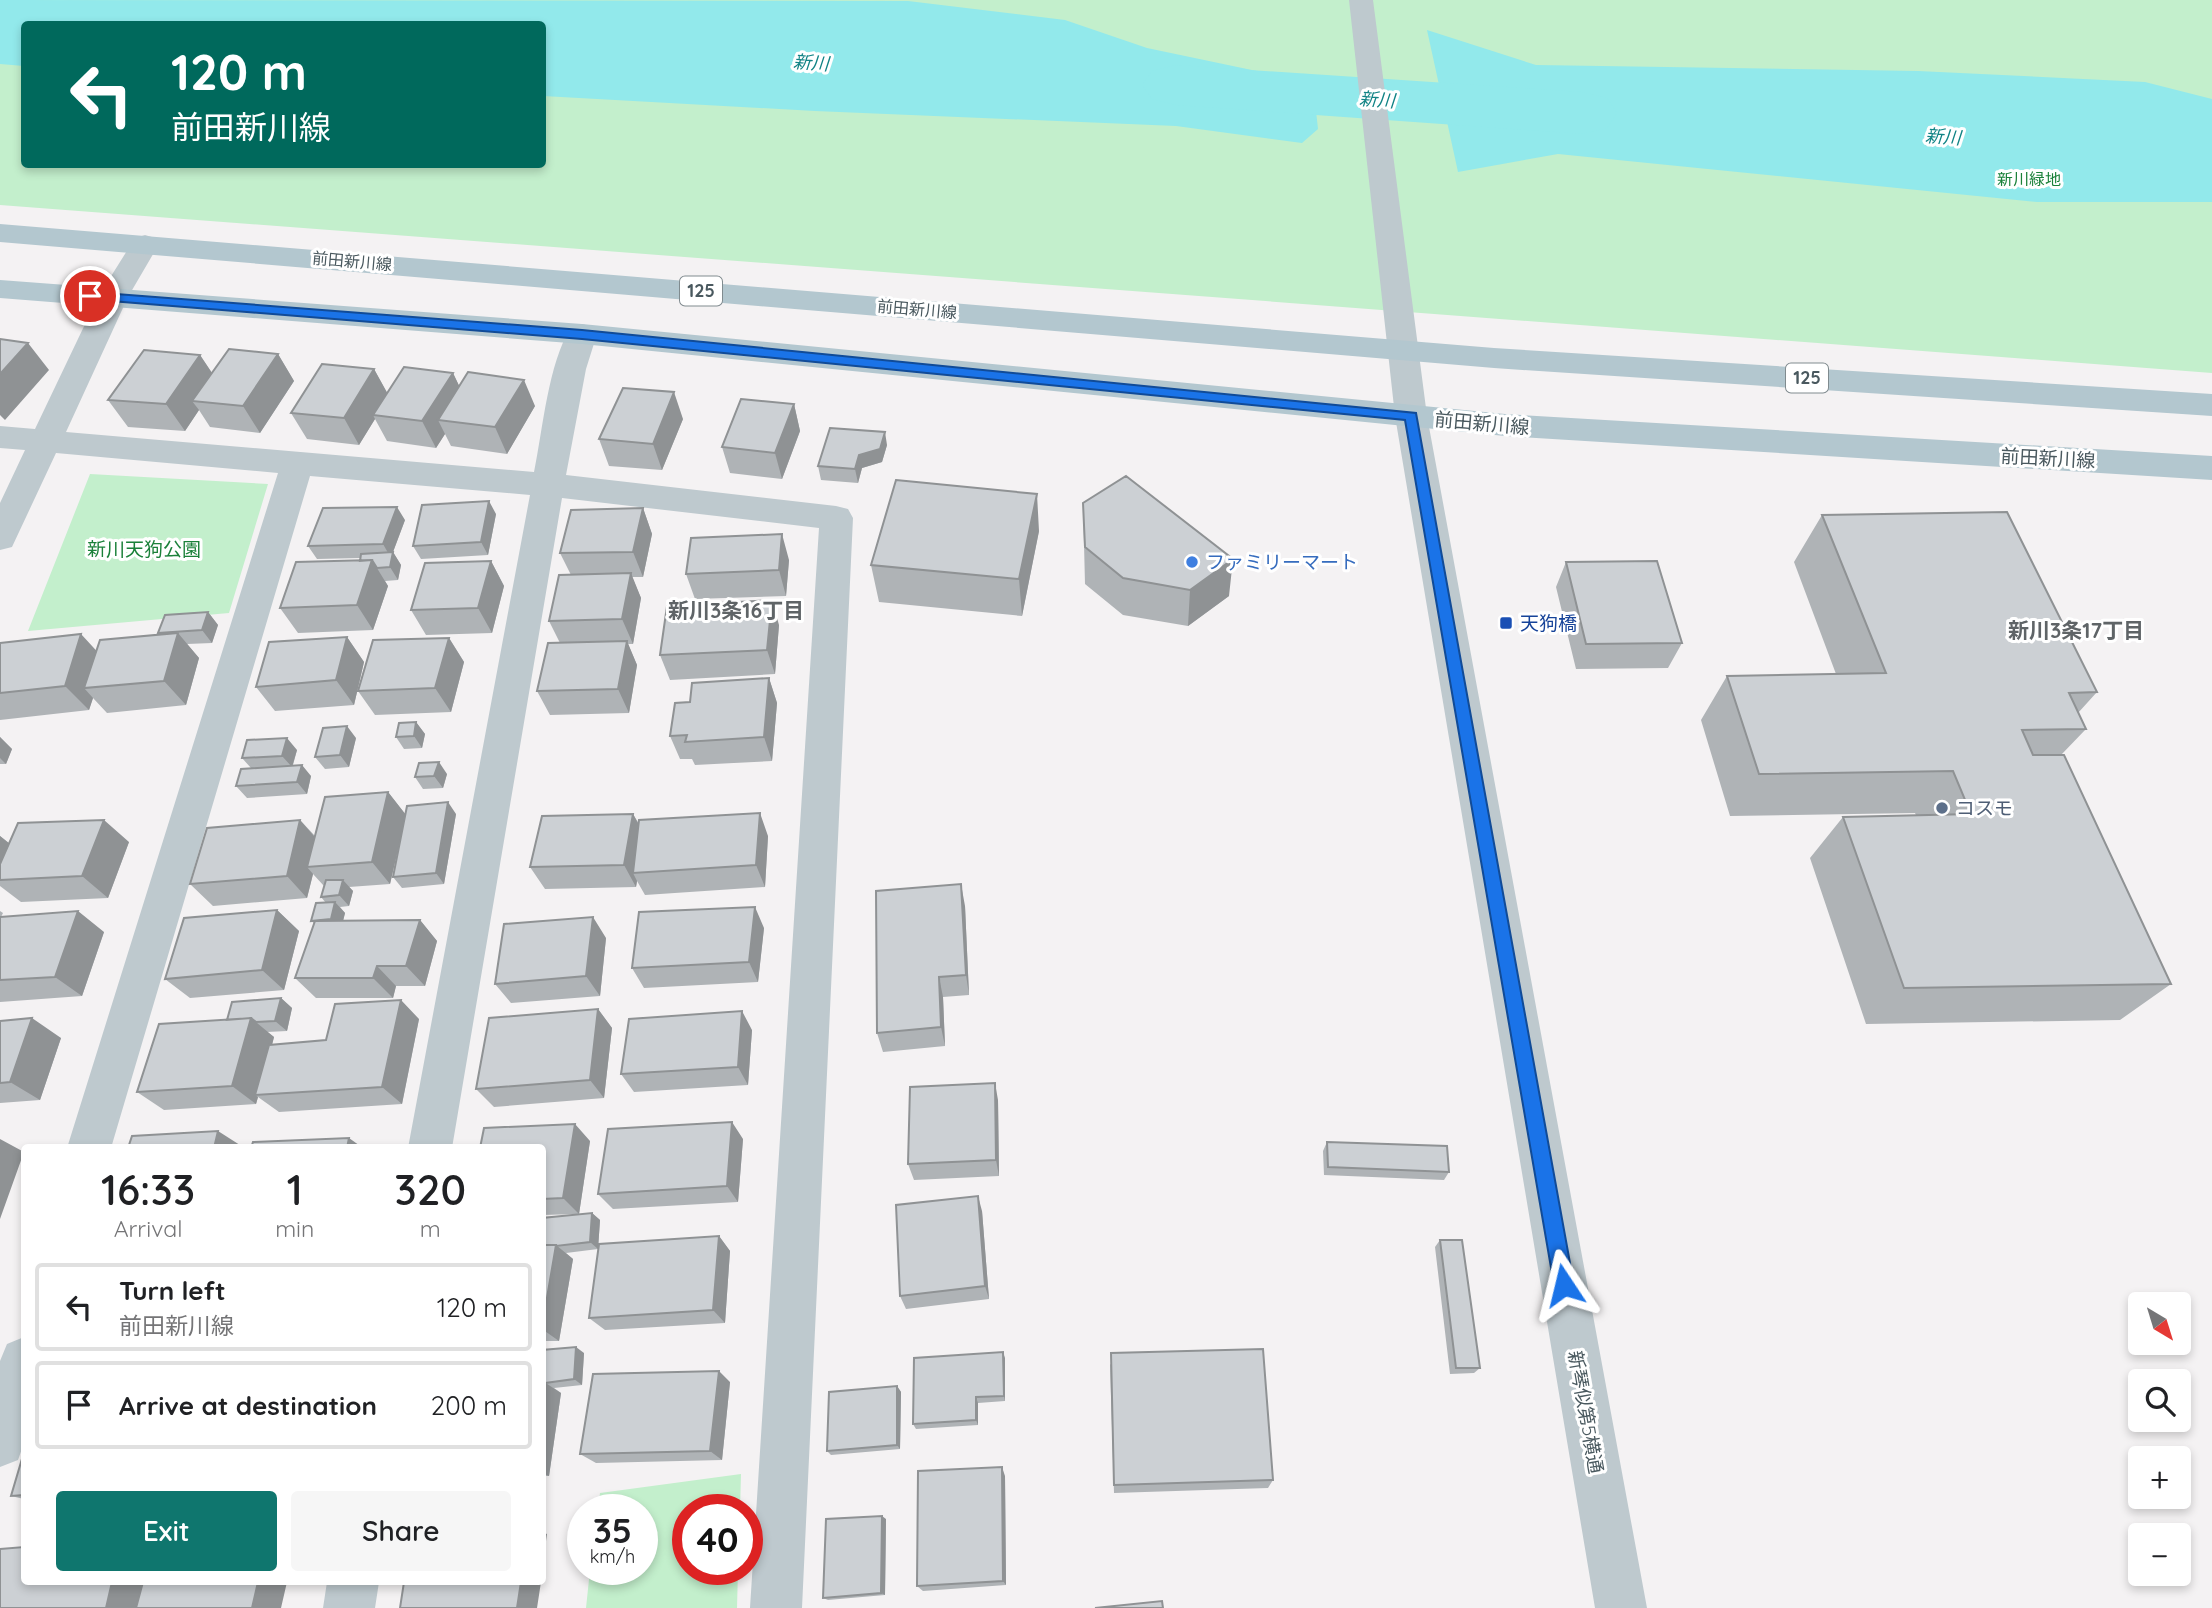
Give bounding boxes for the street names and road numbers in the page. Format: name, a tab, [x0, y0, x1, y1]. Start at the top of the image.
street label: 前田新川線	[311, 248, 393, 274]
road number: 125	[680, 276, 722, 306]
street label: 前田新川線	[876, 296, 958, 322]
road number: 125	[1786, 364, 1828, 392]
street label: 前田新川線	[1434, 407, 1530, 439]
street label: 前田新川線	[2000, 444, 2096, 472]
street label: 新琴似第5横通	[1563, 1349, 1609, 1475]

